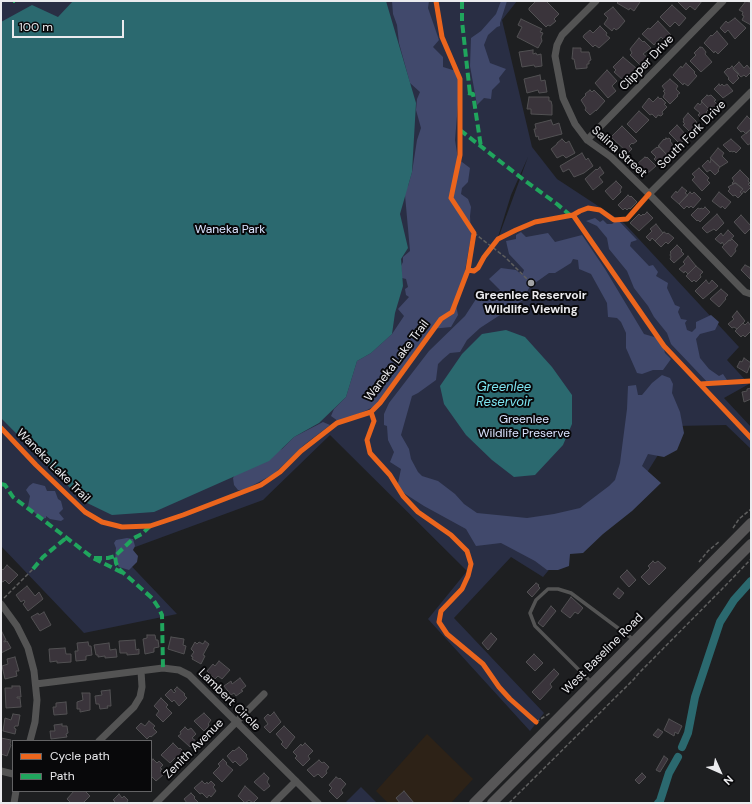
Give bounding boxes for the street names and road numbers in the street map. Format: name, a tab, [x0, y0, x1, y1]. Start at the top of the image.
street label: Clipper Drive	[617, 32, 677, 94]
street label: South Fork Drive	[655, 98, 729, 172]
street label: Salina Street	[588, 123, 650, 181]
street label: Waneka Lake Trail	[362, 318, 432, 404]
street label: Waneka Lake Trail	[13, 426, 93, 506]
street label: West Baseline Road	[560, 611, 646, 697]
street label: Lambert Circle	[195, 666, 263, 734]
street label: Zenith Avenue	[161, 716, 227, 782]

